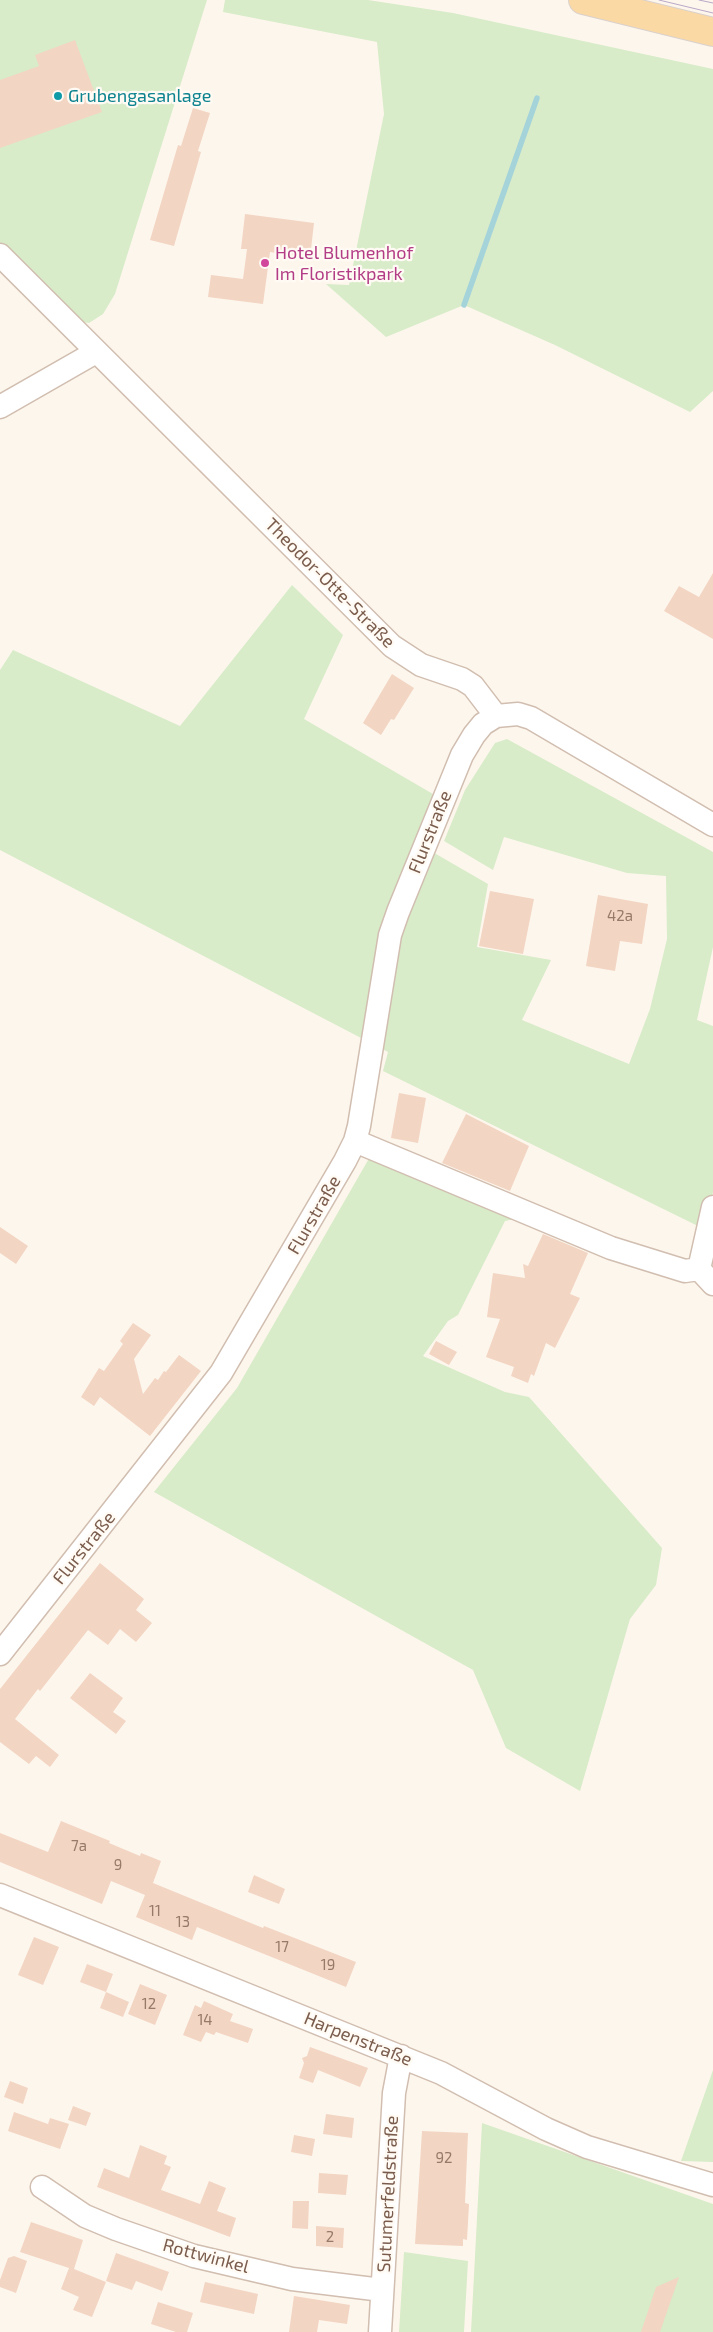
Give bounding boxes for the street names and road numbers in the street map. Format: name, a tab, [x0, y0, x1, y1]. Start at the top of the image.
street label: Theodor-Otte-Straße	[261, 514, 399, 652]
street label: Flurstraße	[404, 787, 456, 877]
street label: Flurstraße	[283, 1172, 345, 1258]
street label: Flurstraße	[48, 1507, 120, 1589]
street label: Harpenstraße	[301, 2008, 415, 2070]
street label: Sutumerfeldstraße	[373, 2115, 403, 2273]
street label: Rottwinkel	[160, 2234, 252, 2278]

